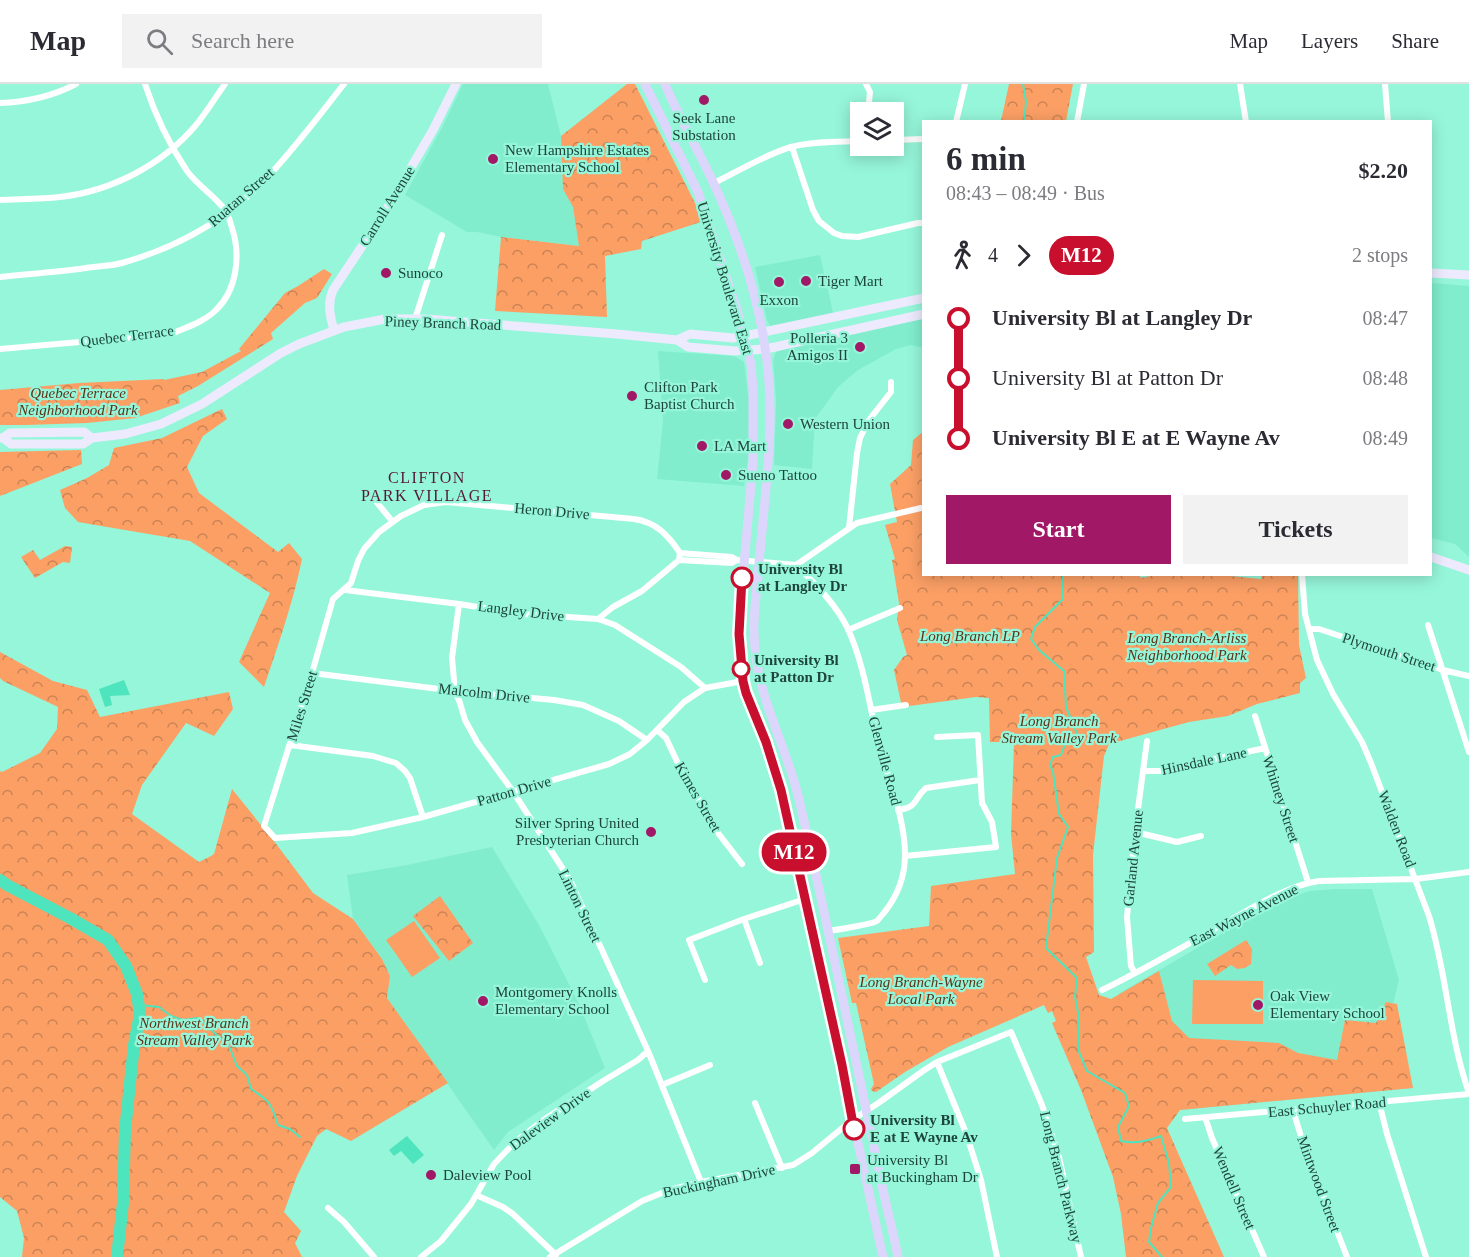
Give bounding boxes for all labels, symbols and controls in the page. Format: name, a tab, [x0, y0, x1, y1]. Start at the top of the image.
search box	[122, 14, 542, 68]
text: Map	[30, 25, 86, 56]
icon: search	[143, 25, 176, 58]
text: Search here	[191, 28, 294, 53]
text: Map	[1230, 29, 1268, 53]
text: Layers	[1301, 29, 1358, 53]
text: Share	[1391, 29, 1439, 53]
marker: Seek Lane Substation	[697, 93, 711, 107]
map controls	[850, 102, 904, 156]
button: layers	[850, 102, 904, 156]
place label: Seek Lane Substation	[672, 110, 736, 143]
text: 6 min	[946, 141, 1026, 177]
place label: New Hampshire Estates Elementary School	[505, 142, 649, 175]
marker: New Hampshire Estates Elementary School	[486, 152, 500, 166]
text: $2.20	[1359, 158, 1408, 183]
street label: Carroll Avenue	[356, 163, 418, 249]
street label: Ruatan Street	[205, 164, 278, 230]
text: 08:43 – 08:49 · Bus	[946, 182, 1105, 204]
street label: University Boulevard East	[694, 200, 756, 357]
icon: walk	[946, 239, 979, 272]
icon: forward	[1007, 239, 1040, 272]
text: M12	[1061, 243, 1102, 267]
text: 4	[988, 244, 998, 266]
text: 2 stops	[1352, 244, 1408, 266]
place label: Sunoco	[398, 265, 443, 281]
marker: Sunoco	[379, 266, 393, 280]
place label: Tiger Mart	[818, 273, 884, 289]
marker: Tiger Mart	[799, 274, 813, 288]
marker: Exxon	[772, 275, 786, 289]
place label: Exxon	[759, 292, 799, 308]
text: University Bl at Langley Dr	[992, 305, 1252, 330]
text: 08:47	[1362, 307, 1408, 329]
street label: Piney Branch Road	[384, 313, 502, 333]
street label: Quebec Terrace	[79, 322, 175, 350]
place label: Polleria 3 Amigos II	[787, 330, 848, 363]
marker: Polleria 3 Amigos II	[853, 340, 867, 354]
text: University Bl at Patton Dr	[992, 365, 1223, 390]
text: 08:48	[1362, 367, 1408, 389]
place label: Clifton Park Baptist Church	[644, 379, 735, 412]
park label: Quebec Terrace Neighborhood Park	[17, 385, 138, 418]
marker: Clifton Park Baptist Church	[625, 389, 639, 403]
place label: Western Union	[800, 416, 891, 432]
marker: Western Union	[781, 417, 795, 431]
text: University Bl E at E Wayne Av	[992, 425, 1280, 450]
text: 08:49	[1362, 427, 1408, 449]
place label: LA Mart	[714, 438, 767, 454]
marker: LA Mart	[695, 439, 709, 453]
place label: Sueno Tattoo	[738, 467, 817, 483]
marker: Sueno Tattoo	[719, 468, 733, 482]
district label: CLIFTON PARK VILLAGE	[361, 469, 493, 504]
button: Start	[946, 495, 1171, 564]
button: Tickets	[1183, 495, 1408, 564]
street label: Heron Drive	[514, 500, 591, 522]
place label: University Bl at Langley Dr	[758, 561, 848, 594]
marker: University Bl at Langley Dr	[731, 567, 753, 589]
street label: Langley Drive	[477, 598, 566, 624]
park label: Long Branch LP	[919, 628, 1020, 644]
street label: Plymouth Street	[1340, 629, 1438, 675]
park label: Long Branch-Arliss Neighborhood Park	[1126, 630, 1247, 663]
place label: University Bl at Patton Dr	[754, 652, 839, 685]
marker: University Bl at Patton Dr	[732, 660, 750, 678]
street label: Miles Street	[284, 668, 321, 743]
street label: Malcolm Drive	[437, 680, 531, 706]
park label: Long Branch Stream Valley Park	[1001, 713, 1117, 746]
street label: Glenville Road	[865, 715, 905, 808]
street label: Hinsdale Lane	[1160, 744, 1249, 778]
street label: Whitney Street	[1259, 754, 1303, 845]
street label: Kimes Street	[672, 759, 725, 835]
street label: Patton Drive	[475, 773, 553, 809]
street label: Walden Road	[1375, 788, 1419, 870]
street label: Garland Avenue	[1120, 809, 1146, 907]
place label: Silver Spring United Presbyterian Church	[515, 815, 639, 848]
marker: Silver Spring United Presbyterian Church	[644, 825, 658, 839]
line badge: M12	[760, 832, 828, 872]
text: M12	[774, 840, 814, 864]
street label: Linton Street	[556, 867, 605, 946]
street label: East Wayne Avenue	[1187, 881, 1301, 949]
park label: Long Branch-Wayne Local Park	[858, 974, 983, 1007]
place label: Montgomery Knolls Elementary School	[495, 984, 617, 1017]
place label: Oak View Elementary School	[1270, 988, 1385, 1021]
marker: Montgomery Knolls Elementary School	[476, 994, 490, 1008]
marker: Oak View Elementary School	[1251, 998, 1265, 1012]
park label: Northwest Branch Stream Valley Park	[136, 1015, 252, 1048]
street label: Daleview Drive	[507, 1084, 594, 1154]
street label: East Schuyler Road	[1267, 1094, 1387, 1120]
street label: Long Branch Parkway	[1037, 1110, 1085, 1245]
place label: University Bl E at E Wayne Av	[870, 1112, 978, 1145]
marker: University Bl E at E Wayne Av	[843, 1118, 865, 1140]
street label: Mintwood Street	[1294, 1134, 1344, 1235]
street label: Wendell Street	[1209, 1144, 1259, 1233]
place label: University Bl at Buckingham Dr	[867, 1152, 978, 1185]
street label: Buckingham Drive	[661, 1161, 777, 1201]
marker: University Bl at Buckingham Dr	[848, 1162, 862, 1176]
place label: Daleview Pool	[443, 1167, 532, 1183]
marker: Daleview Pool	[424, 1168, 438, 1182]

